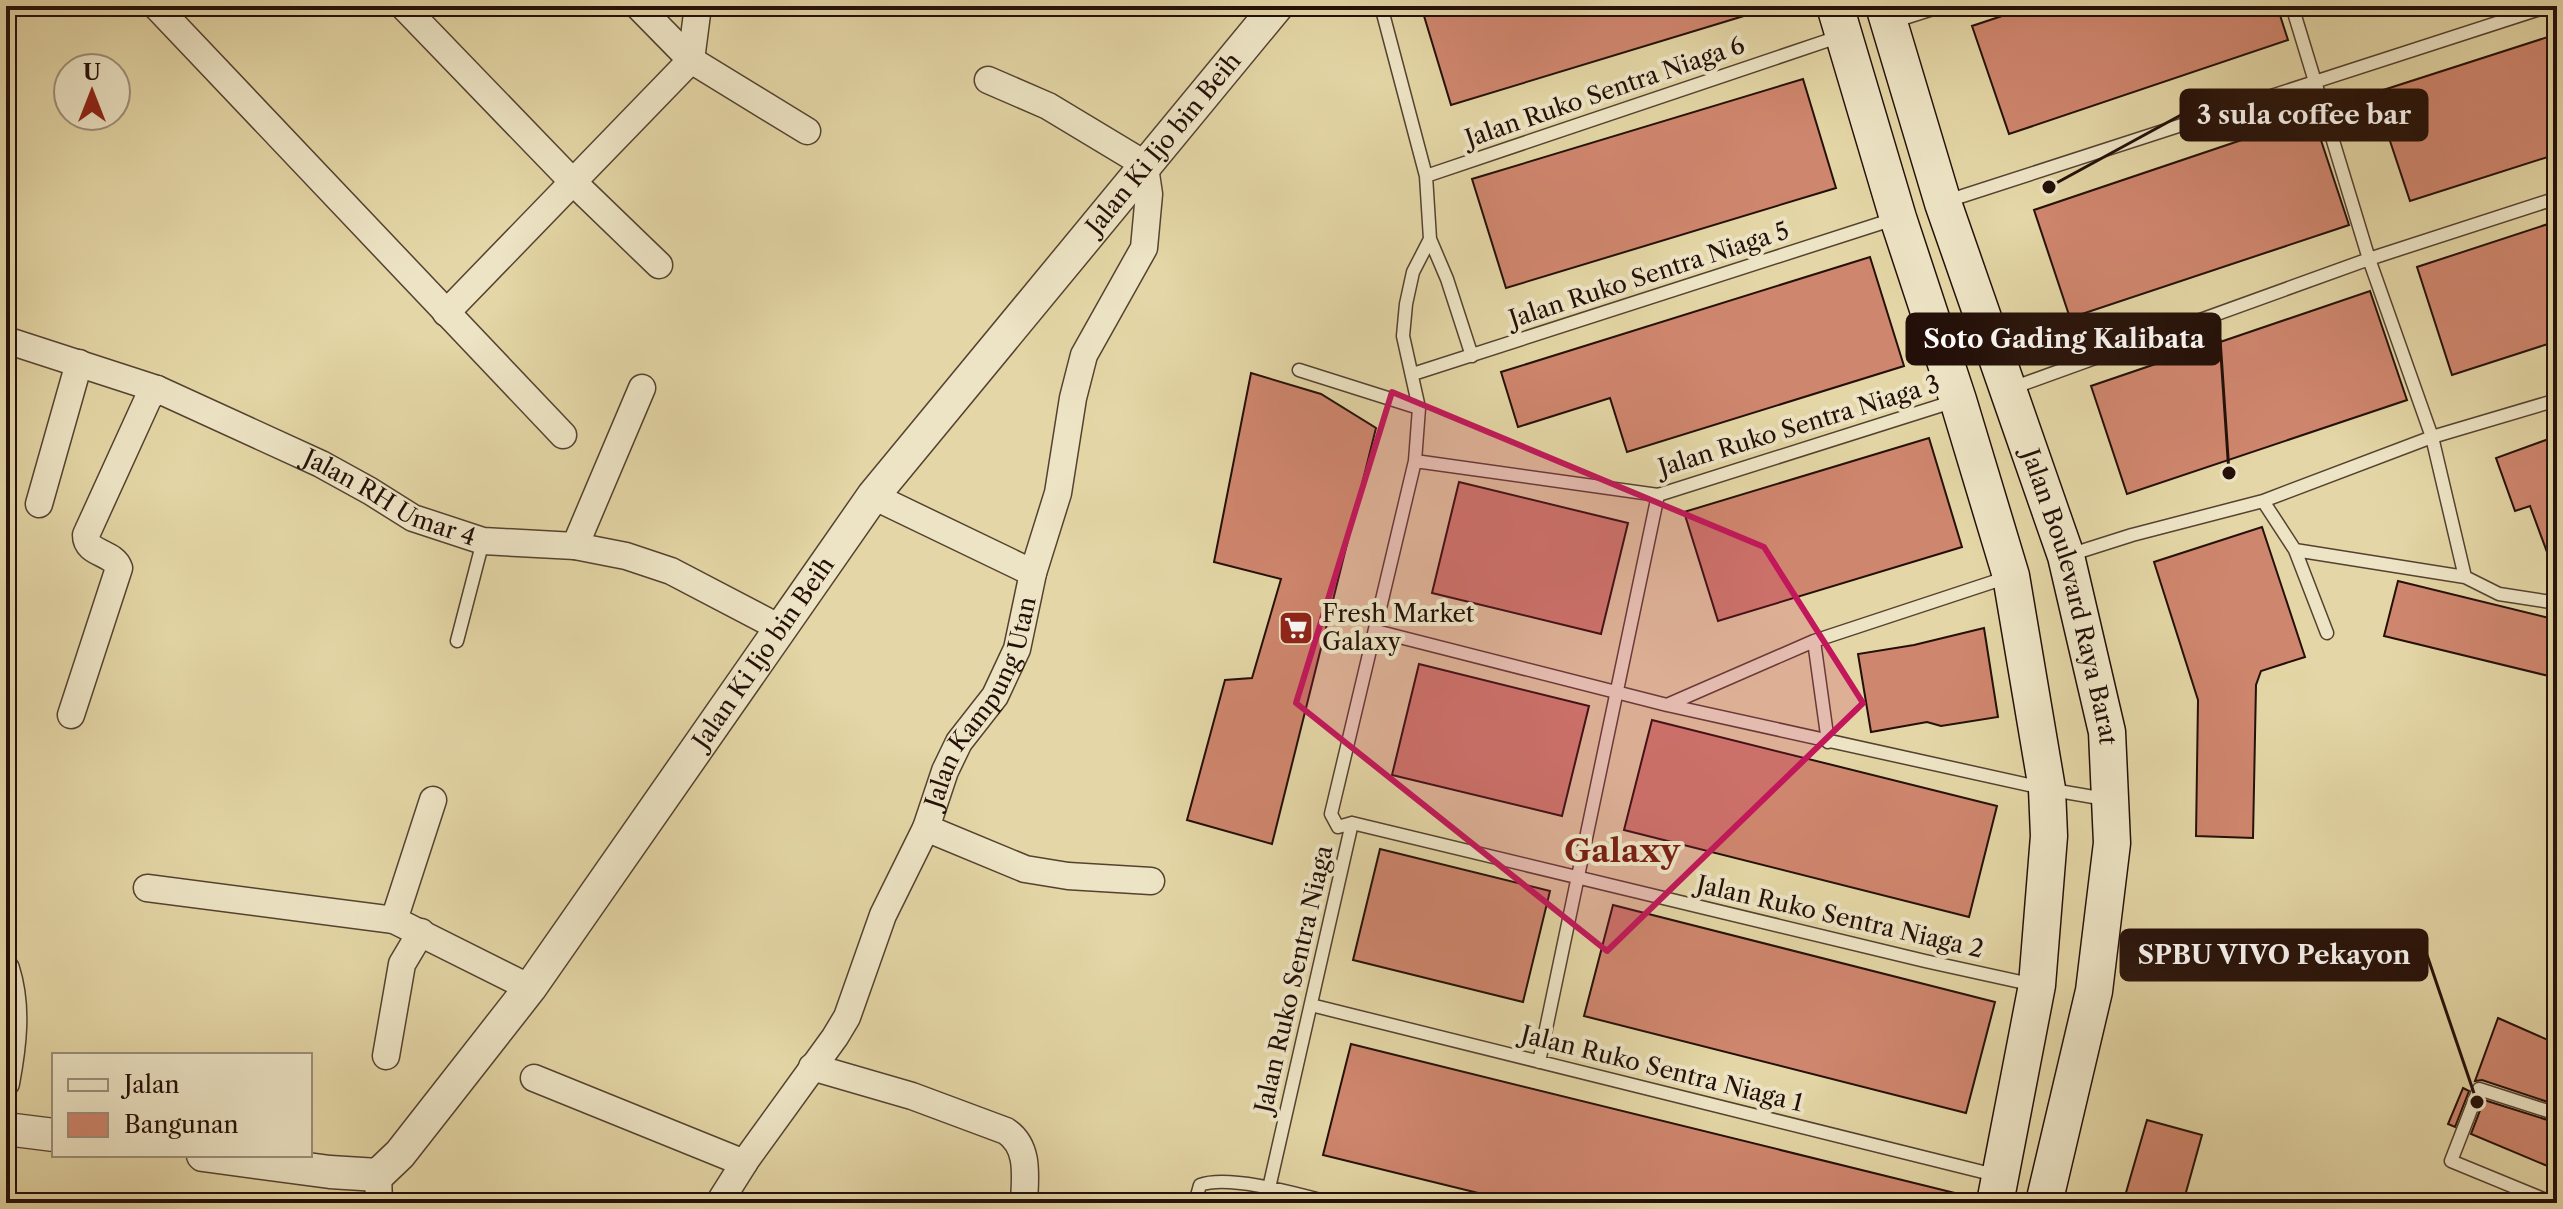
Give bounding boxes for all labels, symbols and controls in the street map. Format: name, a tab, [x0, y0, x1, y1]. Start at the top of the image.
street label: Jalan Ruko Sentra Niaga 6	[1458, 30, 1748, 154]
street label: Jalan Ki Ijo bin Beih	[1077, 46, 1247, 243]
north arrow	[52, 52, 132, 132]
text: U	[83, 59, 101, 86]
callout: 3 sula coffee bar	[2181, 90, 2427, 140]
text: 3 sula coffee bar	[2197, 99, 2411, 131]
street label: Jalan Ruko Sentra Niaga 5	[1501, 216, 1792, 335]
callout: Soto Gading Kalibata	[1907, 314, 2220, 364]
text: Soto Gading Kalibata	[1923, 323, 2206, 355]
street label: Jalan Ruko Sentra Niaga 3	[1651, 369, 1943, 483]
street label: Jalan RH Umar 4	[295, 441, 479, 552]
street label: Jalan Boulevard Raya Barat	[2014, 441, 2123, 746]
street label: Jalan Ki Ijo bin Beih	[684, 551, 840, 757]
street label: Jalan Kampung Utan	[917, 594, 1042, 815]
place label: Fresh Market Galaxy	[1322, 599, 1475, 656]
supermarket icon: Fresh Market Galaxy	[1277, 609, 1315, 647]
district label: Galaxy	[1564, 831, 1681, 870]
street label: Jalan Ruko Sentra Niaga	[1248, 842, 1338, 1119]
street label: Jalan Ruko Sentra Niaga 2	[1690, 868, 1986, 964]
callout: SPBU VIVO Pekayon	[2121, 930, 2427, 980]
text: SPBU VIVO Pekayon	[2137, 939, 2411, 971]
street label: Jalan Ruko Sentra Niaga 1	[1514, 1018, 1806, 1118]
legend	[52, 1053, 312, 1157]
text: Jalan	[120, 1070, 180, 1099]
text: Bangunan	[124, 1110, 239, 1139]

